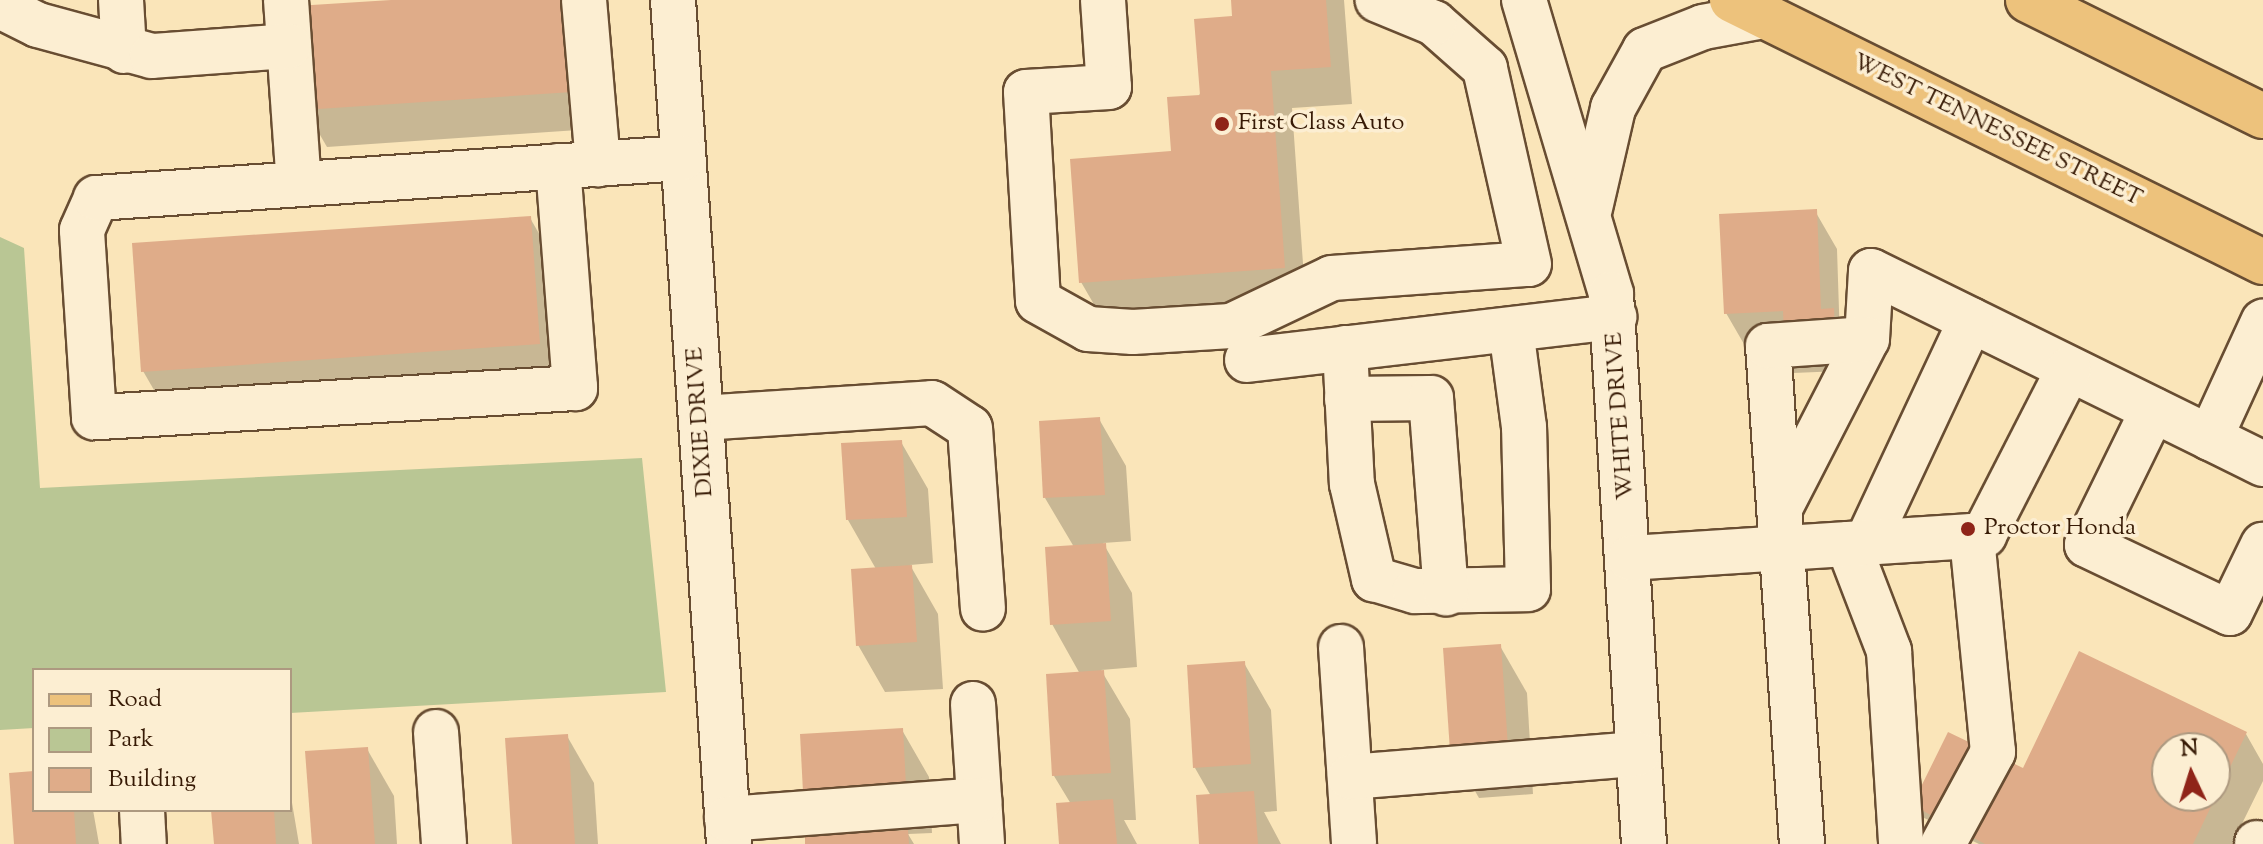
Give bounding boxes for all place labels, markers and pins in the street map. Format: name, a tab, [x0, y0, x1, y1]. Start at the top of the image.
place label: First Class Auto	[1238, 110, 1404, 138]
marker: First Class Auto	[1213, 115, 1231, 133]
place label: Proctor Honda	[1984, 515, 2136, 543]
marker: Proctor Honda	[1959, 520, 1977, 538]

